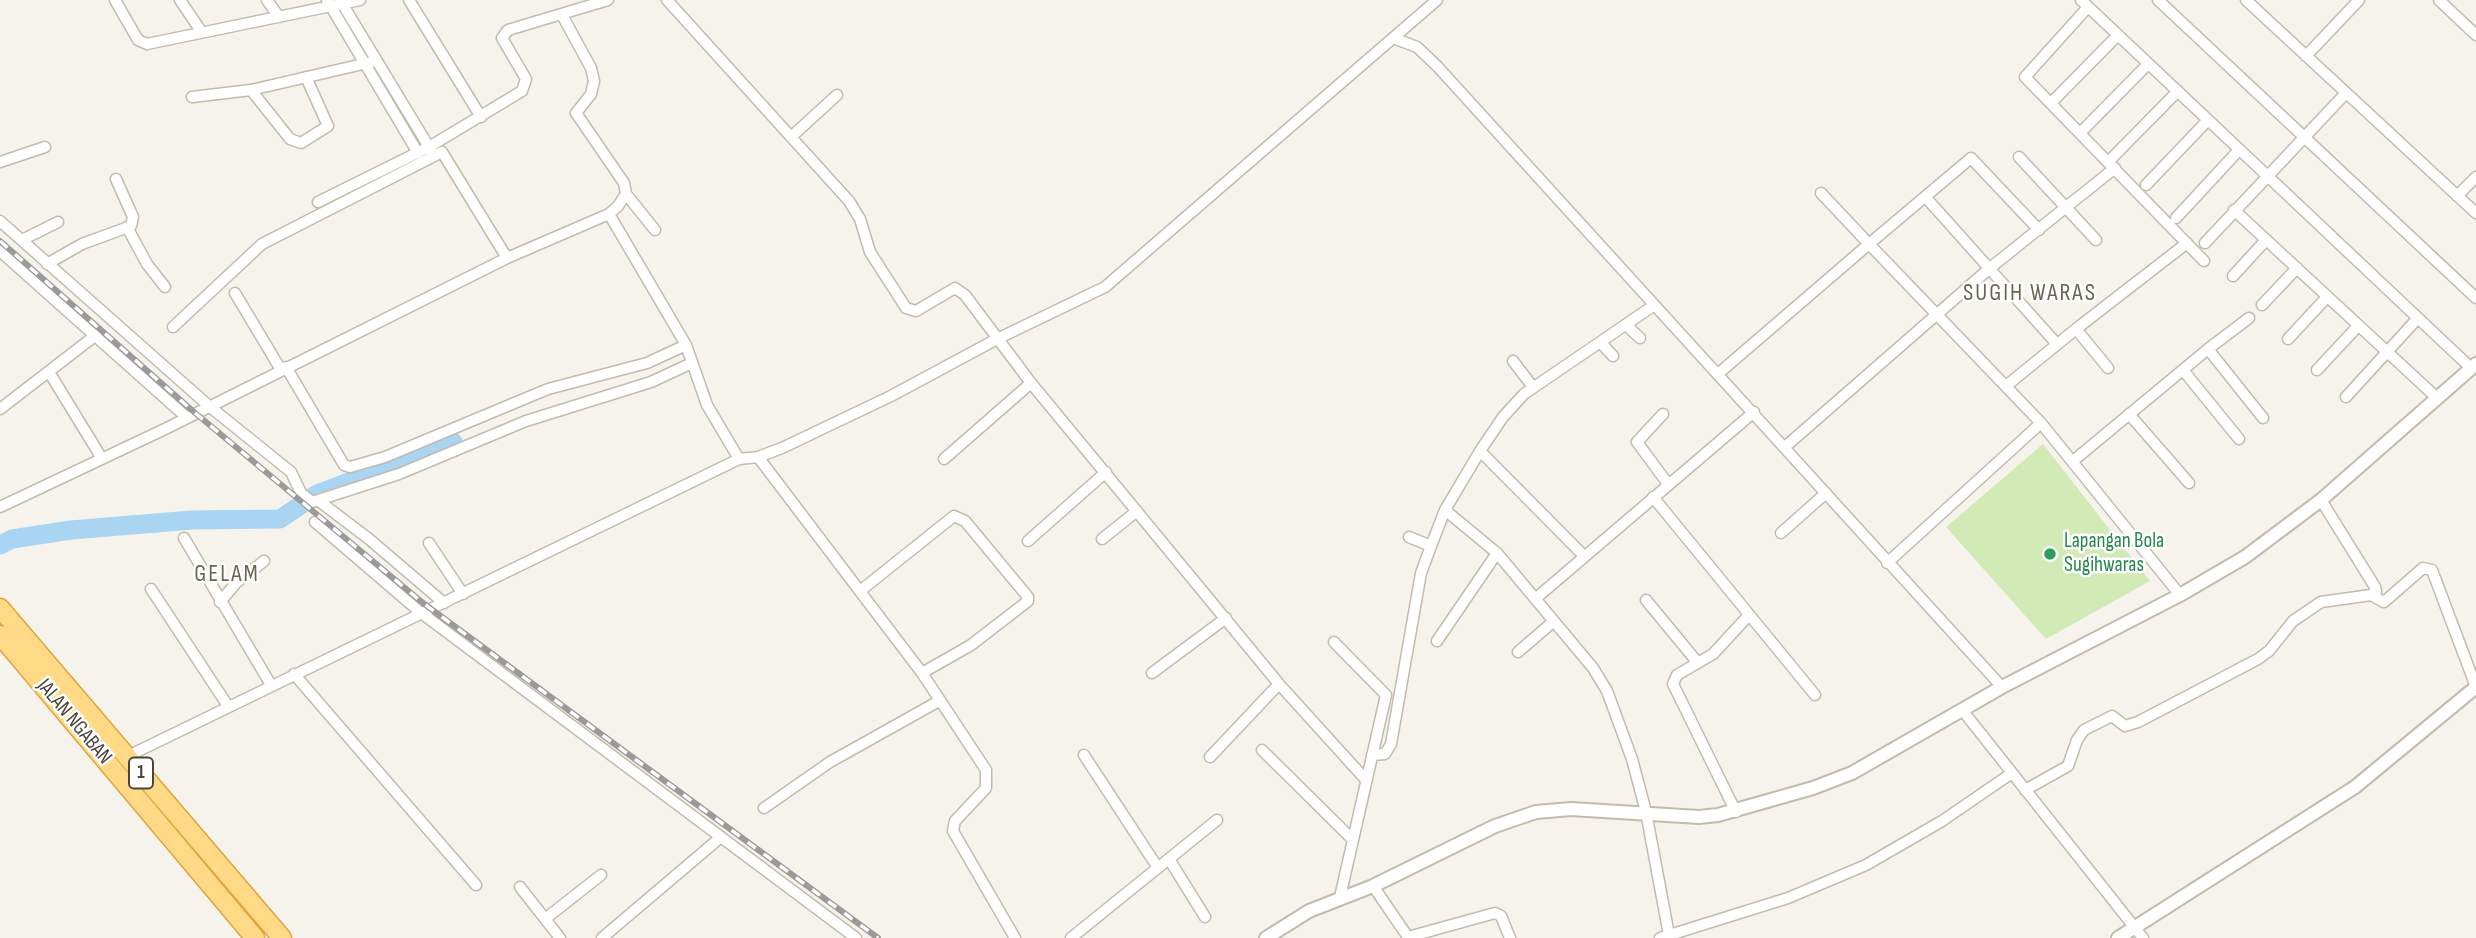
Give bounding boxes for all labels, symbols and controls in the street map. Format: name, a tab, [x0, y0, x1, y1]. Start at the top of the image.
district label: SUGIH WARAS	[1964, 280, 2096, 308]
place label: Lapangan Bola Sugihwaras	[2064, 529, 2164, 579]
marker: Lapangan Bola Sugihwaras	[2042, 546, 2058, 562]
district label: GELAM	[195, 561, 259, 589]
street label: JALAN NGABAN	[31, 674, 117, 770]
road number: 1	[129, 758, 153, 788]

